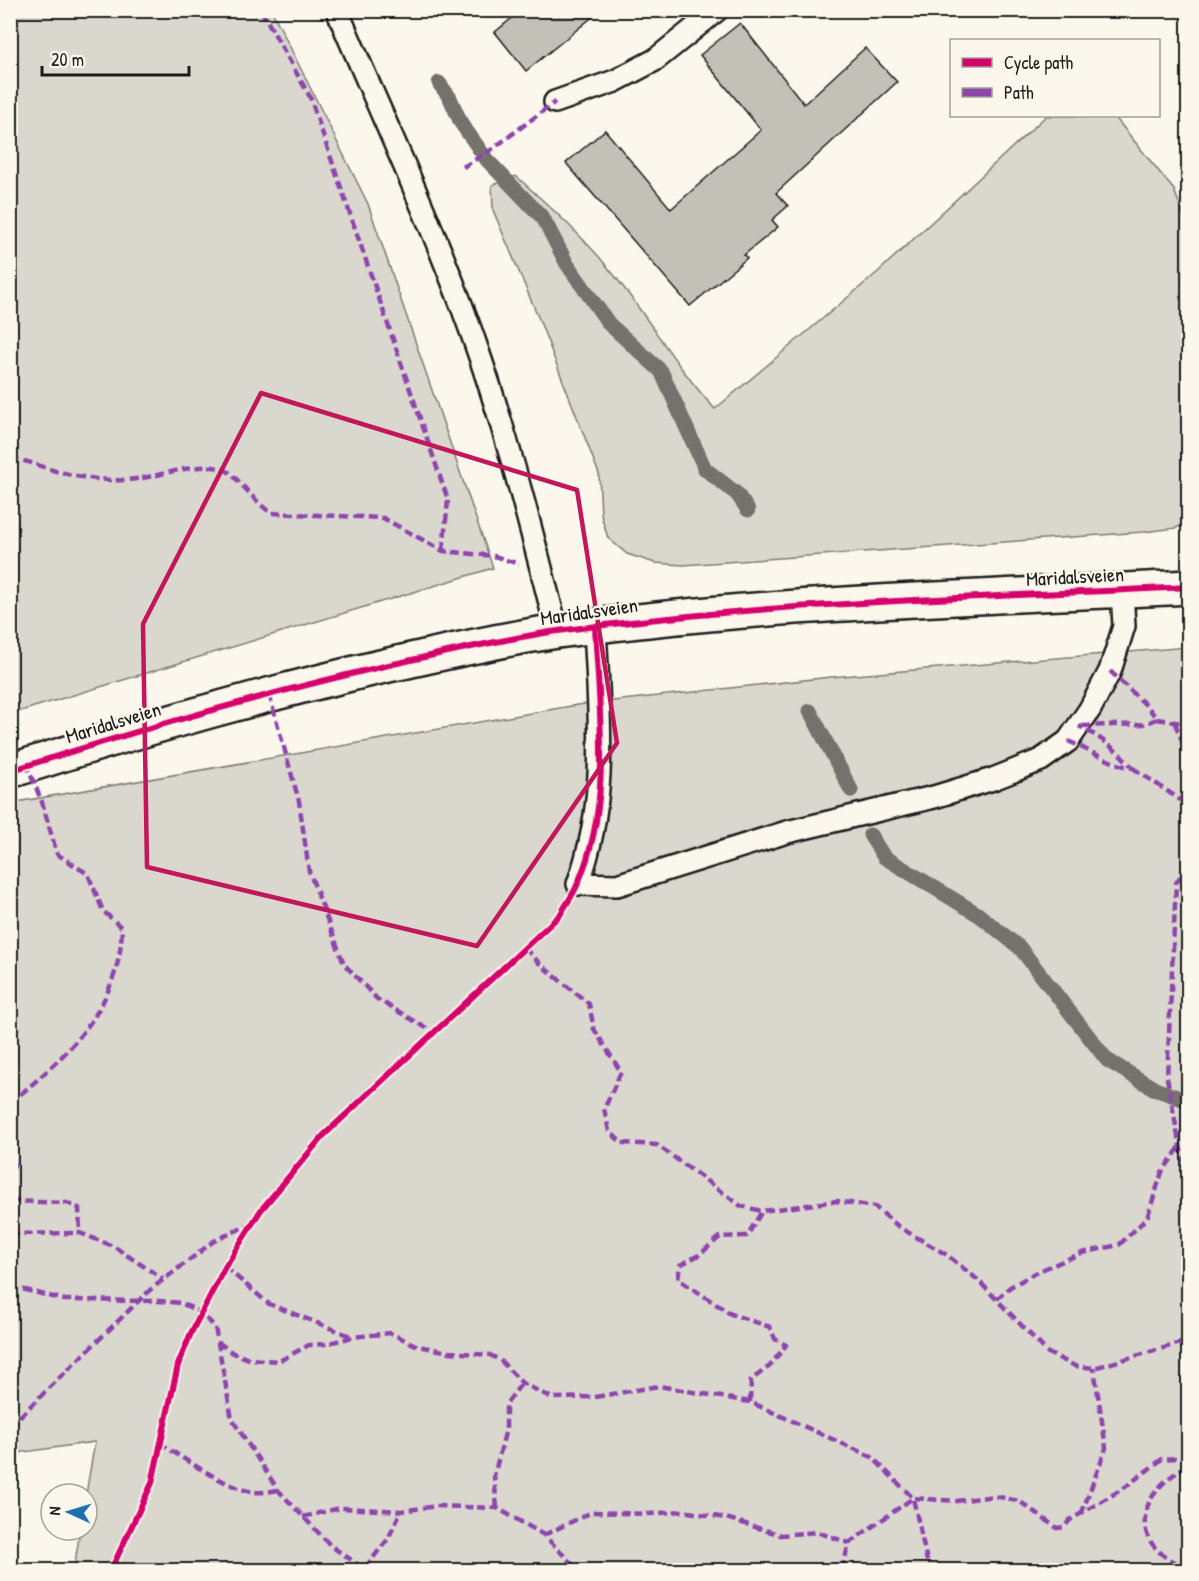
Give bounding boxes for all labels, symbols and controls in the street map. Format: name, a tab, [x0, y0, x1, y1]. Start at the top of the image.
scale bar	[42, 39, 189, 77]
legend	[950, 39, 1160, 117]
text: 20 m	[51, 47, 84, 72]
text: Cycle path	[1004, 50, 1074, 75]
text: Path	[1004, 80, 1034, 105]
street label: Maridalsveien	[1025, 560, 1125, 592]
street label: Maridalsveien	[539, 591, 639, 631]
street label: Maridalsveien	[62, 695, 164, 749]
north arrow	[39, 1482, 99, 1542]
text: N	[43, 1505, 65, 1516]

